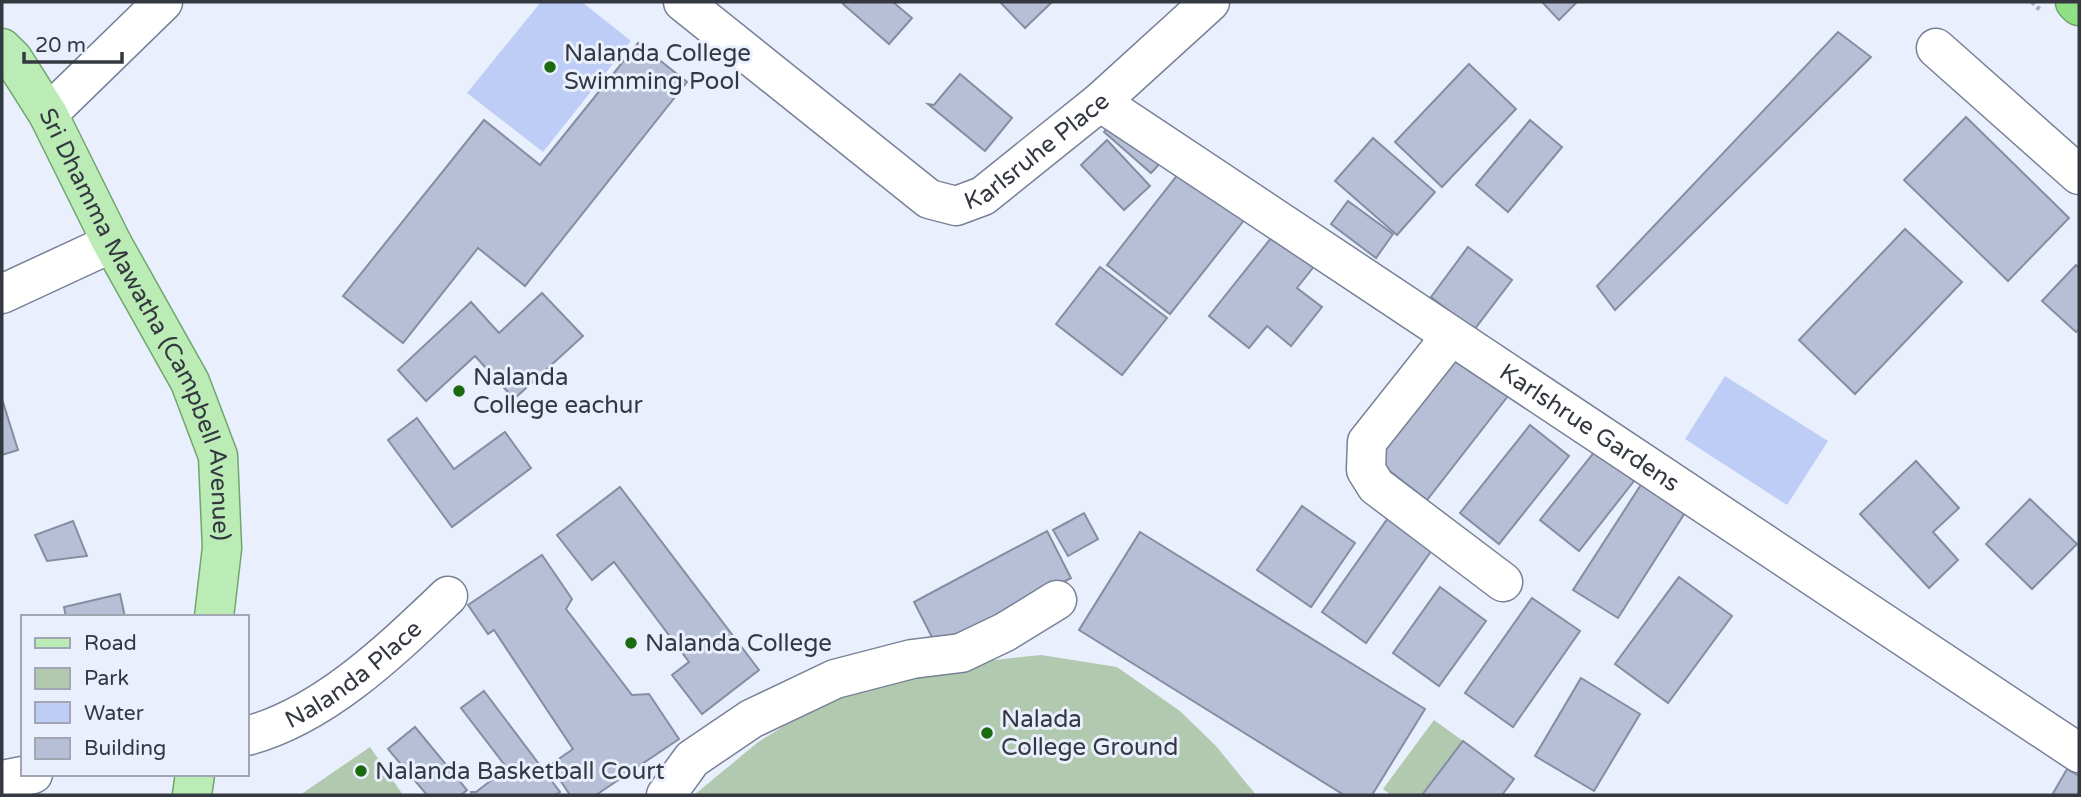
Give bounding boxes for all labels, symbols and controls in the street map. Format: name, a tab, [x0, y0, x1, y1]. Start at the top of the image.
scale bar	[24, 21, 122, 65]
text: 20 m	[35, 33, 86, 58]
place label: Nalanda College Swimming Pool	[564, 39, 751, 96]
marker: Nalanda College Swimming Pool	[542, 59, 558, 75]
street label: Karlsruhe Place	[960, 86, 1115, 216]
street label: Sri Dhamma Mawatha (Campbell Avenue)	[33, 103, 236, 541]
street label: Karlshrue Gardens	[1494, 357, 1685, 498]
place label: Nalanda College eachur	[473, 363, 643, 420]
marker: Nalanda College eachur	[451, 383, 467, 399]
street label: Nalanda Place	[280, 614, 428, 734]
legend	[21, 615, 248, 776]
place label: Nalanda College	[645, 629, 832, 658]
text: Road	[84, 631, 137, 656]
marker: Nalanda College	[623, 635, 639, 651]
text: Park	[84, 666, 129, 691]
text: Water	[84, 701, 144, 726]
place label: Nalada College Ground	[1001, 705, 1178, 762]
marker: Nalada College Ground	[979, 725, 995, 741]
text: Building	[84, 736, 166, 761]
place label: Nalanda Basketball Court	[375, 757, 665, 786]
marker: Nalanda Basketball Court	[353, 763, 369, 779]

